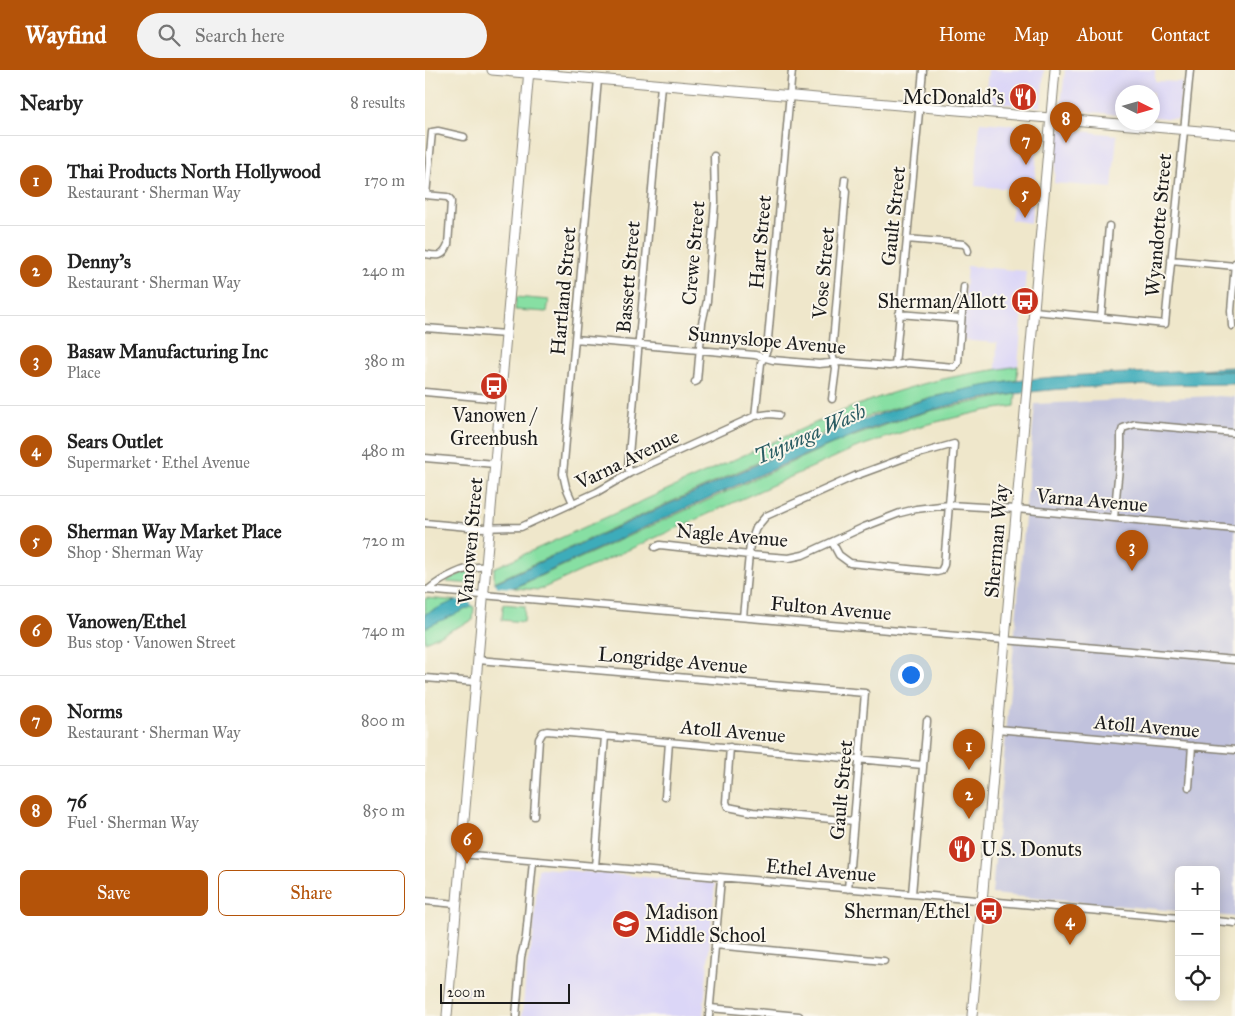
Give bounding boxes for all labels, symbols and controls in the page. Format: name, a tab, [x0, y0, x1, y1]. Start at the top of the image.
search box	[137, 13, 487, 58]
text: Wayfind	[25, 20, 107, 50]
icon: search	[155, 21, 183, 49]
text: Search here	[195, 24, 285, 47]
text: Home	[939, 24, 986, 46]
text: Map	[1014, 24, 1049, 46]
text: About	[1077, 24, 1123, 46]
text: Contact	[1151, 24, 1210, 46]
restaurant icon: McDonald's	[1008, 82, 1038, 112]
place label: McDonald's	[902, 85, 1004, 109]
north arrow	[1115, 85, 1160, 130]
text: Nearby	[20, 90, 83, 116]
text: 8 results	[350, 93, 405, 112]
pin: 8	[1050, 102, 1082, 143]
pin: 7	[1010, 124, 1042, 165]
street label: Wyandotte Street	[1140, 152, 1176, 298]
text: Thai Products North Hollywood	[67, 160, 321, 183]
street label: Gault Street	[876, 165, 910, 267]
text: 1	[33, 171, 39, 190]
text: 170 m	[364, 171, 405, 190]
pin: 5	[1009, 177, 1041, 218]
text: Restaurant · Sherman Way	[67, 183, 241, 202]
street label: Hart Street	[744, 194, 776, 290]
street label: Crewe Street	[676, 200, 710, 306]
street label: Bassett Street	[611, 220, 645, 334]
street label: Hartland Street	[545, 226, 581, 356]
street label: Vose Street	[807, 226, 839, 321]
text: Denny's	[67, 250, 131, 273]
text: 2	[32, 261, 40, 280]
text: 240 m	[362, 261, 405, 280]
text: Restaurant · Sherman Way	[67, 273, 241, 292]
bus stop icon: Sherman/Allott	[1010, 286, 1040, 316]
place label: Sherman/Allott	[878, 289, 1006, 313]
street label: Sunnyslope Avenue	[687, 321, 847, 359]
text: Basaw Manufacturing Inc	[67, 340, 268, 363]
text: 3	[33, 351, 39, 370]
text: 380 m	[364, 351, 405, 370]
text: Place	[67, 363, 101, 382]
bus stop icon: Vanowen / Greenbush	[479, 371, 509, 401]
water label: Tujunga Wash	[750, 398, 870, 470]
place label: Vanowen / Greenbush	[450, 403, 538, 450]
street label: Varna Avenue	[571, 424, 683, 495]
text: Sears Outlet	[67, 430, 163, 453]
text: 4	[32, 441, 40, 460]
text: 480 m	[361, 441, 405, 460]
text: Supermarket · Ethel Avenue	[67, 453, 250, 472]
street label: Vanowen Street	[452, 476, 488, 607]
street label: Sherman Way	[979, 482, 1013, 599]
street label: Varna Avenue	[1034, 483, 1149, 517]
street label: Nagle Avenue	[675, 518, 789, 553]
text: Sherman Way Market Place	[67, 520, 282, 543]
pin: 3	[1116, 530, 1148, 571]
text: 5	[32, 531, 40, 550]
text: 720 m	[362, 531, 405, 550]
text: Shop · Sherman Way	[67, 543, 203, 562]
street label: Fulton Avenue	[770, 591, 892, 625]
text: Vanowen/Ethel	[67, 610, 186, 633]
text: 6	[32, 621, 40, 640]
text: 740 m	[362, 621, 405, 640]
text: Bus stop · Vanowen Street	[67, 633, 236, 652]
street label: Longridge Avenue	[597, 642, 749, 679]
your location	[898, 662, 924, 688]
text: Norms	[67, 700, 122, 723]
street label: Atoll Avenue	[1092, 709, 1201, 743]
text: 7	[32, 711, 40, 730]
text: 800 m	[361, 711, 405, 730]
street label: Atoll Avenue	[678, 714, 787, 748]
text: Restaurant · Sherman Way	[67, 723, 241, 742]
pin: 1	[953, 729, 985, 770]
street label: Gault Street	[825, 739, 857, 841]
pin: 2	[953, 778, 985, 819]
text: 76	[67, 790, 87, 813]
text: 8	[32, 801, 40, 820]
text: 850 m	[363, 801, 405, 820]
text: Fuel · Sherman Way	[67, 813, 199, 832]
pin: 6	[451, 823, 483, 864]
restaurant icon: U.S. Donuts	[947, 834, 977, 864]
place label: U.S. Donuts	[981, 837, 1082, 861]
street label: Ethel Avenue	[765, 853, 877, 887]
map controls	[1175, 866, 1220, 1001]
button: +	[1175, 866, 1220, 911]
button: Save	[20, 870, 208, 916]
button: Share	[218, 870, 405, 916]
bus stop icon: Sherman/Ethel	[974, 896, 1004, 926]
place label: Sherman/Ethel	[844, 899, 971, 923]
place label: Madison Middle School	[645, 900, 766, 947]
pin: 4	[1054, 904, 1086, 945]
school or university icon: Madison Middle School	[611, 909, 641, 939]
button: −	[1175, 911, 1220, 956]
button: locate	[1175, 956, 1220, 1001]
scale bar	[440, 981, 570, 1004]
text: 200 m	[447, 984, 485, 1001]

